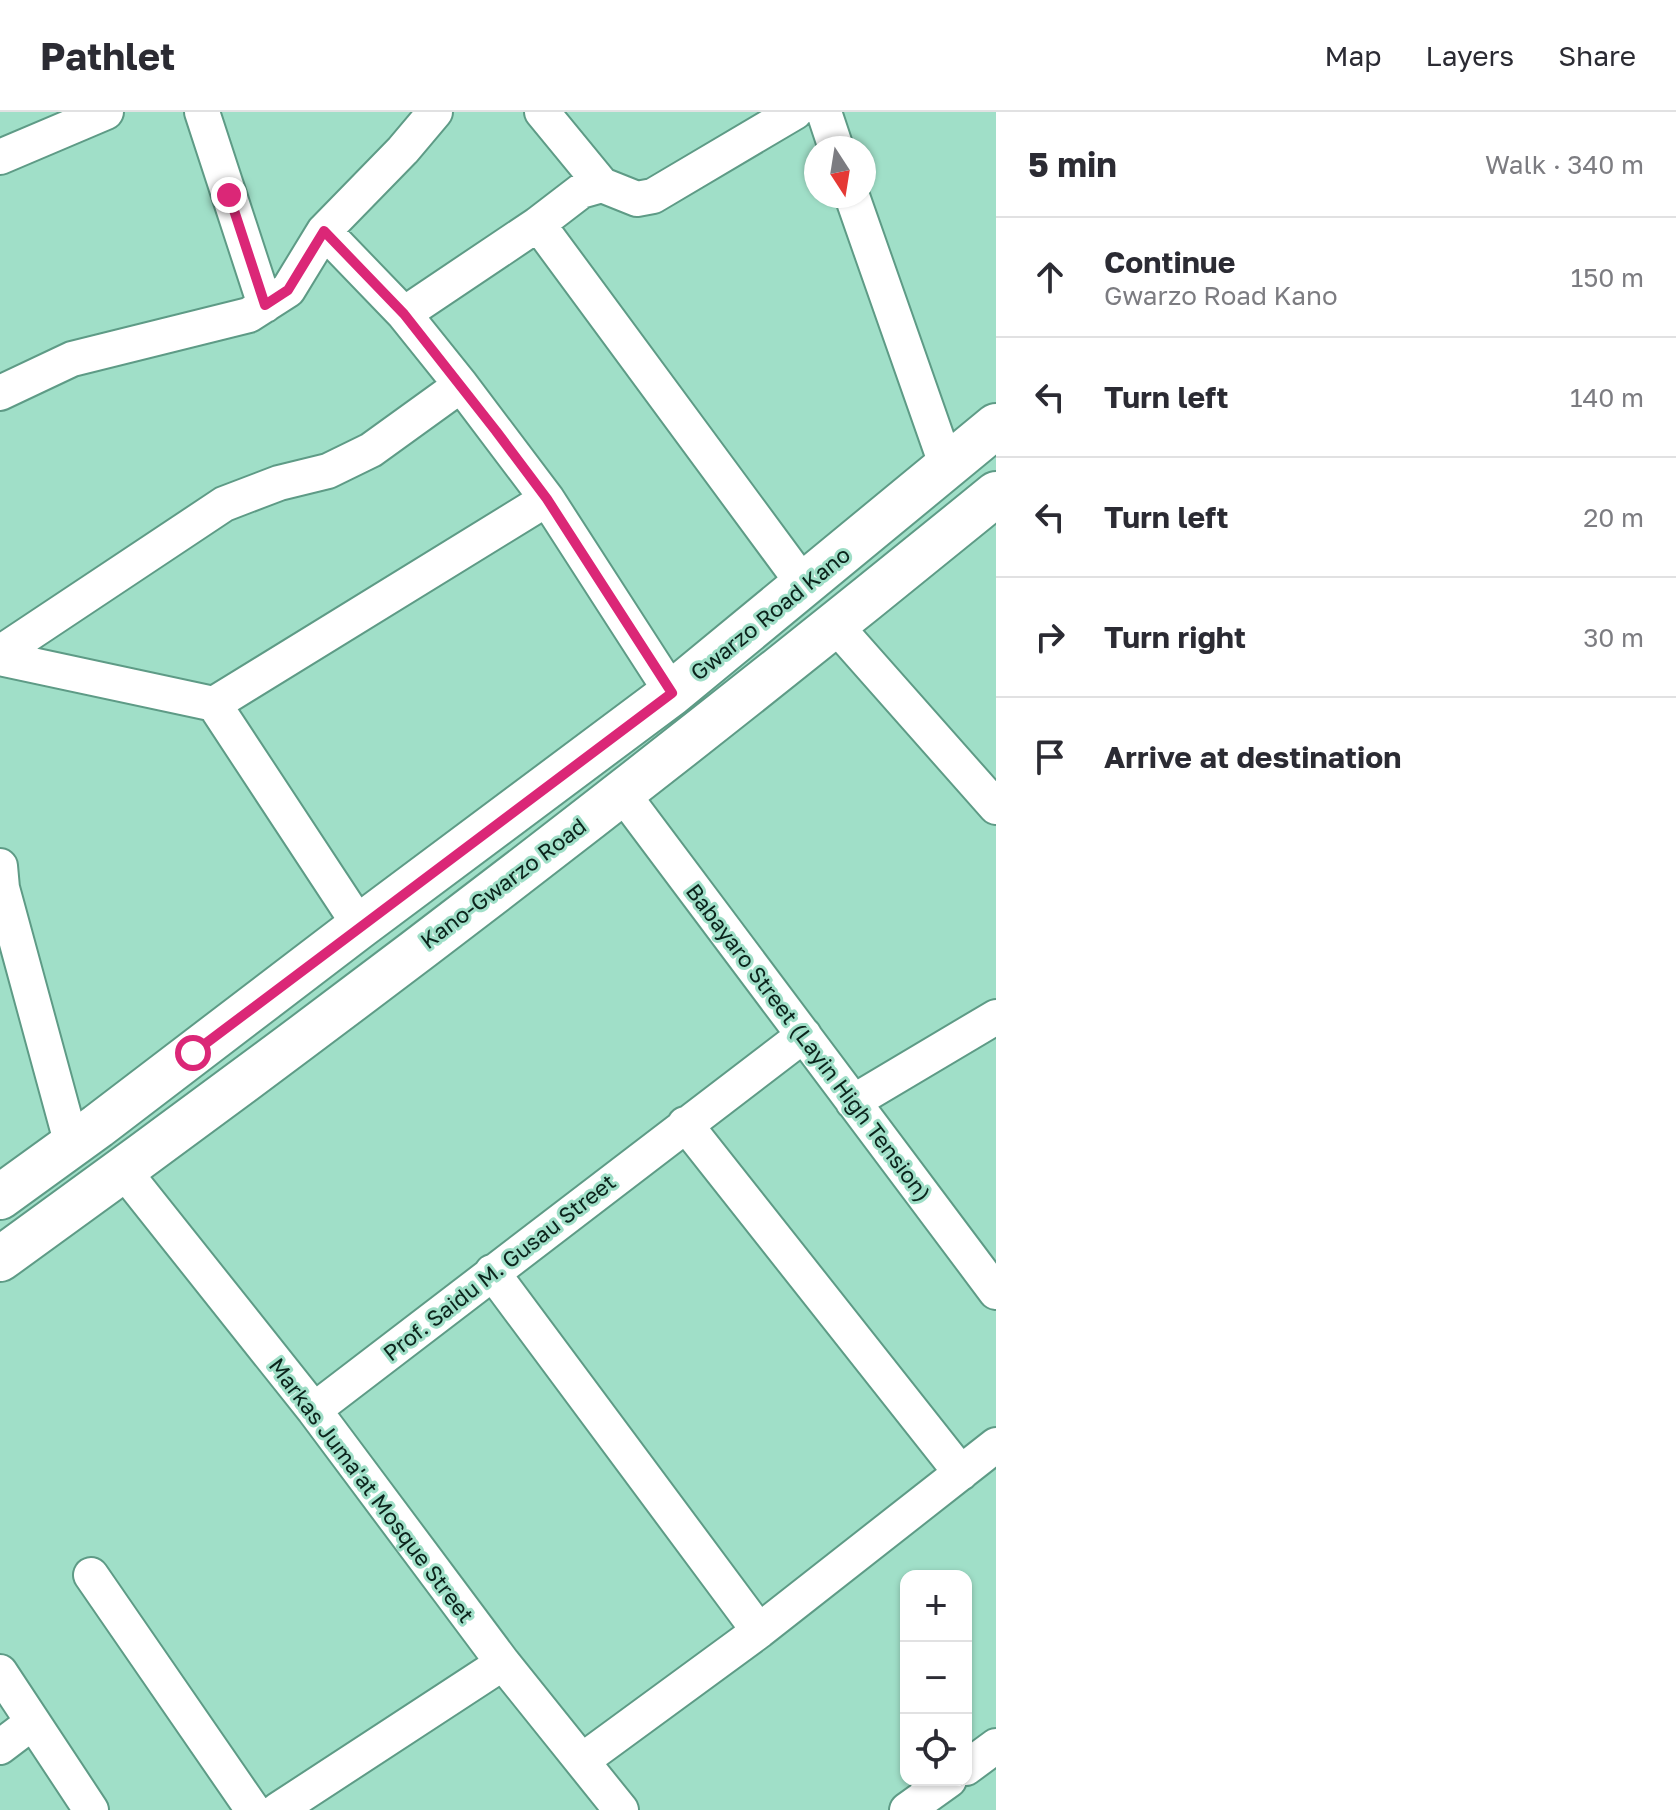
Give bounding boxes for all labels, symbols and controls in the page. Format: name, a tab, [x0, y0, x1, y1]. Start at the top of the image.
text: Pathlet	[40, 33, 175, 78]
text: Map	[1324, 39, 1382, 72]
text: Layers	[1426, 39, 1514, 72]
text: Share	[1558, 39, 1636, 72]
north arrow	[804, 136, 876, 208]
text: 5 min	[1028, 144, 1117, 184]
text: Walk · 340 m	[1485, 149, 1644, 180]
route end	[211, 177, 247, 213]
text: Continue	[1104, 244, 1235, 280]
icon: ahead	[1028, 255, 1072, 299]
text: 150 m	[1571, 262, 1644, 293]
text: Gwarzo Road Kano	[1104, 280, 1337, 311]
icon: left	[1028, 375, 1072, 419]
text: Turn left	[1104, 379, 1229, 415]
text: 140 m	[1570, 382, 1644, 413]
icon: left	[1028, 495, 1072, 539]
text: Turn left	[1104, 499, 1229, 535]
text: 20 m	[1583, 502, 1644, 533]
street label: Gwarzo Road Kano	[685, 540, 855, 686]
icon: right	[1028, 615, 1072, 659]
text: Turn right	[1104, 619, 1246, 655]
text: 30 m	[1583, 622, 1644, 653]
icon: arrive	[1028, 735, 1072, 779]
text: Arrive at destination	[1104, 739, 1401, 775]
street label: Kano-Gwarzo Road	[415, 812, 591, 954]
street label: Babayaro Street (Layin High Tension)	[681, 878, 937, 1206]
route start	[175, 1035, 211, 1071]
street label: Prof. Saidu M. Gusau Street	[377, 1168, 621, 1366]
street label: Markas Juma'at Mosque Street	[264, 1352, 480, 1628]
map controls	[900, 1570, 972, 1786]
button: +	[900, 1570, 972, 1642]
button: −	[900, 1642, 972, 1714]
button: locate	[900, 1714, 972, 1786]

